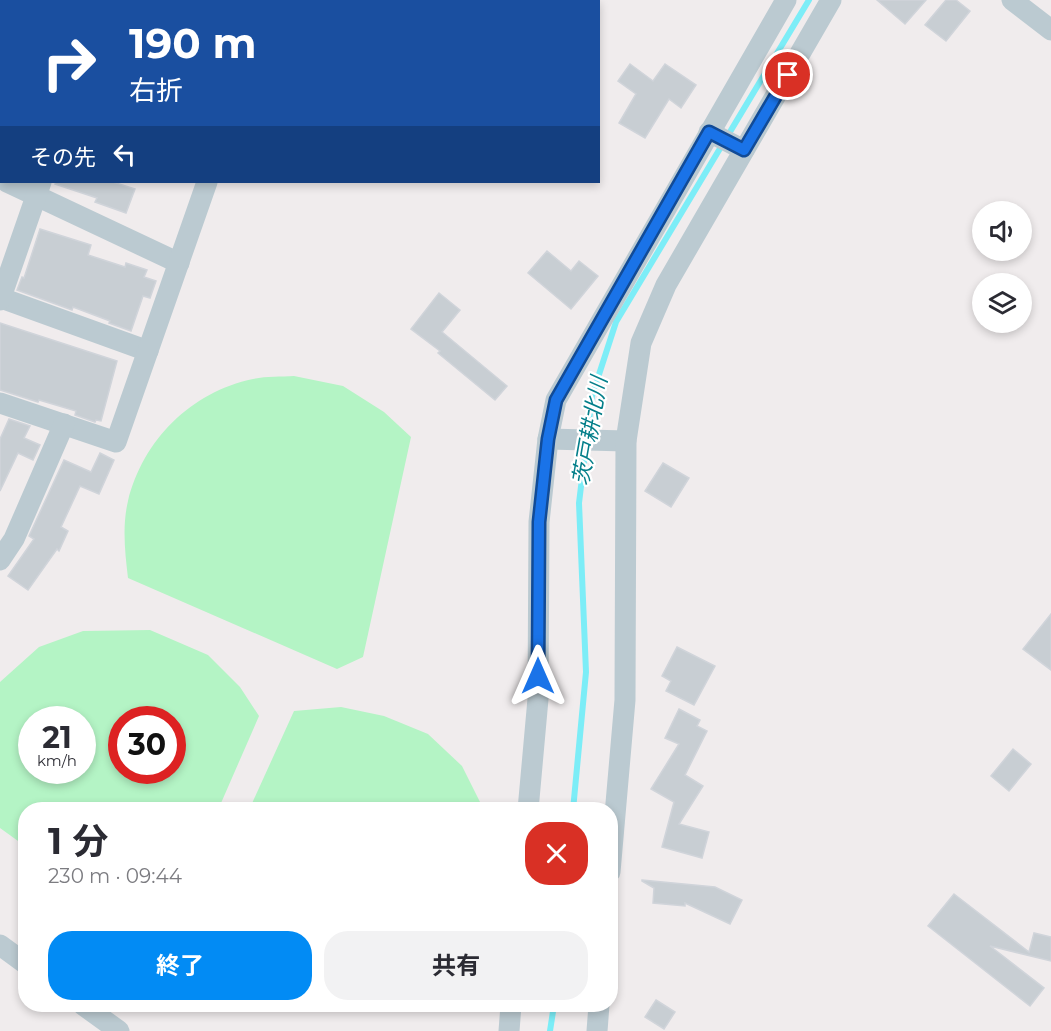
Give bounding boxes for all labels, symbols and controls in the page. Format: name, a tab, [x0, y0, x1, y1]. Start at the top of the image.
text: 190 m	[129, 17, 257, 69]
icon: right	[30, 24, 108, 102]
pin	[762, 49, 813, 100]
icon: arrive	[771, 58, 804, 91]
text: 右折	[129, 74, 183, 107]
icon: left	[108, 138, 141, 171]
text: その先	[30, 144, 96, 171]
map controls	[972, 201, 1032, 333]
button: sound	[972, 201, 1032, 261]
button: layers	[972, 273, 1032, 333]
water label: 茨戸耕北川	[567, 373, 613, 488]
position arrow	[506, 644, 570, 708]
speed limit sign: 30	[108, 706, 186, 784]
text: 21	[42, 719, 72, 756]
text: km/h	[37, 751, 77, 770]
text: 1 分	[48, 819, 108, 863]
button: close	[525, 822, 588, 885]
text: 230 m · 09:44	[48, 864, 182, 888]
button: 終了	[48, 931, 312, 1000]
button: 共有	[324, 931, 588, 1000]

